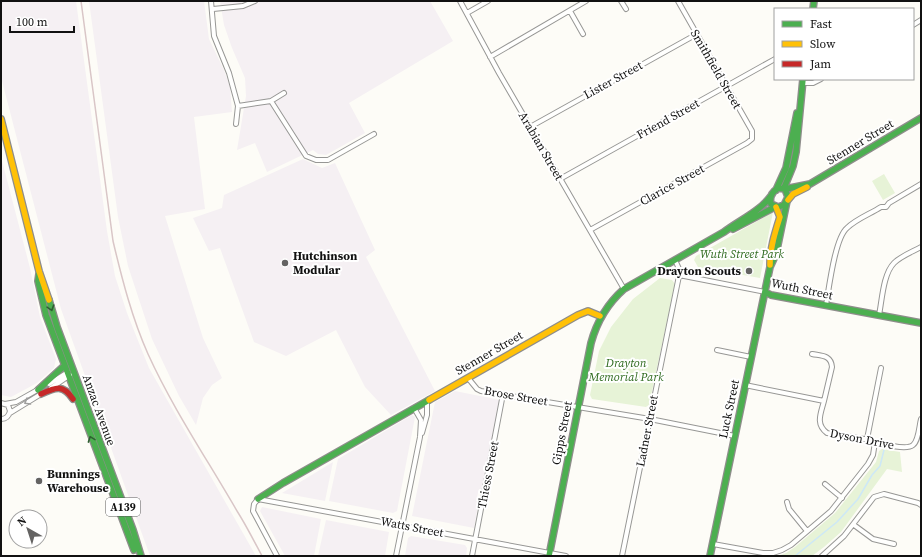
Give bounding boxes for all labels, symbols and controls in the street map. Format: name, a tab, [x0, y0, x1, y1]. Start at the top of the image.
scale bar	[10, 8, 74, 34]
legend	[774, 8, 914, 80]
text: 100 m	[16, 14, 48, 30]
text: Fast	[810, 16, 832, 32]
street label: Smithfield Street	[687, 26, 745, 112]
text: Slow	[810, 36, 836, 52]
text: Jam	[809, 56, 831, 72]
street label: Lister Street	[581, 57, 645, 103]
street label: Friend Street	[634, 95, 702, 143]
street label: Arabian Street	[515, 109, 567, 183]
street label: Stenner Street	[823, 116, 897, 168]
street label: Clarice Street	[637, 161, 707, 209]
park label: Wuth Street Park	[700, 246, 784, 262]
place label: Hutchinson Modular	[293, 248, 358, 278]
marker: Hutchinson Modular	[280, 258, 290, 268]
place label: Drayton Scouts	[657, 263, 742, 279]
marker: Drayton Scouts	[744, 266, 754, 276]
street label: Wuth Street	[770, 275, 835, 303]
one-way arrow	[46, 304, 55, 311]
street label: Stenner Street	[452, 327, 526, 379]
park label: Drayton Memorial Park	[587, 355, 664, 385]
street label: Anzac Avenue	[79, 372, 119, 448]
street label: Luck Street	[715, 378, 743, 440]
street label: Brose Street	[483, 383, 549, 409]
street label: Ladner Street	[632, 394, 662, 468]
one-way arrow	[24, 398, 31, 405]
street label: Gipps Street	[548, 400, 576, 466]
street label: Dyson Drive	[828, 425, 896, 453]
one-way arrow	[88, 435, 96, 442]
street label: Thiess Street	[474, 440, 502, 510]
place label: Bunnings Warehouse	[47, 466, 109, 496]
marker: Bunnings Warehouse	[34, 476, 44, 486]
road number: A139	[106, 498, 140, 516]
north arrow	[8, 509, 48, 549]
text: N	[14, 513, 30, 530]
street label: Watts Street	[379, 513, 445, 541]

